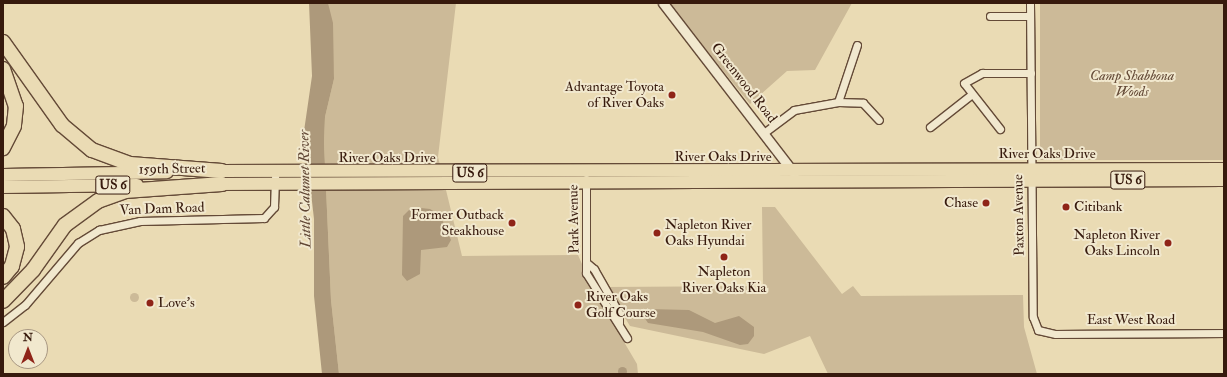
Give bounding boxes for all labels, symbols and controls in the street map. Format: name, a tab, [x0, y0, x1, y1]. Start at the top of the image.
street label: Greenwood Road	[708, 40, 780, 126]
park label: Camp Shabbona Woods	[1090, 68, 1174, 100]
place label: Advantage Toyota of River Oaks	[565, 79, 664, 112]
marker: Advantage Toyota of River Oaks	[667, 90, 677, 100]
water label: Little Calumet River	[295, 130, 315, 248]
street label: River Oaks Drive	[998, 146, 1096, 162]
street label: River Oaks Drive	[674, 149, 772, 165]
street label: River Oaks Drive	[338, 150, 436, 166]
street label: 159th Street	[138, 160, 206, 178]
road number: US 6	[452, 162, 488, 184]
road number: US 6	[1110, 169, 1146, 191]
road number: US 6	[95, 174, 131, 196]
street label: Paxton Avenue	[1010, 174, 1028, 256]
street label: Park Avenue	[565, 184, 583, 254]
place label: Chase	[944, 195, 978, 211]
marker: Chase	[981, 198, 991, 208]
street label: Van Dam Road	[119, 199, 205, 219]
place label: Citibank	[1074, 199, 1123, 215]
marker: Citibank	[1061, 202, 1071, 212]
place label: Former Outback Steakhouse	[411, 207, 504, 240]
place label: Napleton River Oaks Hyundai	[665, 217, 751, 250]
marker: Former Outback Steakhouse	[507, 218, 517, 228]
place label: Napleton River Oaks Lincoln	[1074, 227, 1160, 260]
marker: Napleton River Oaks Hyundai	[652, 228, 662, 238]
marker: Napleton River Oaks Lincoln	[1163, 238, 1173, 248]
marker: Napleton River Oaks Kia	[719, 252, 729, 262]
place label: Napleton River Oaks Kia	[682, 264, 766, 296]
place label: River Oaks Golf Course	[586, 289, 656, 322]
place label: Love's	[158, 295, 195, 311]
marker: Love's	[145, 298, 155, 308]
marker: River Oaks Golf Course	[573, 300, 583, 310]
street label: East West Road	[1087, 312, 1175, 328]
north arrow	[8, 329, 48, 369]
text: N	[23, 331, 33, 344]

